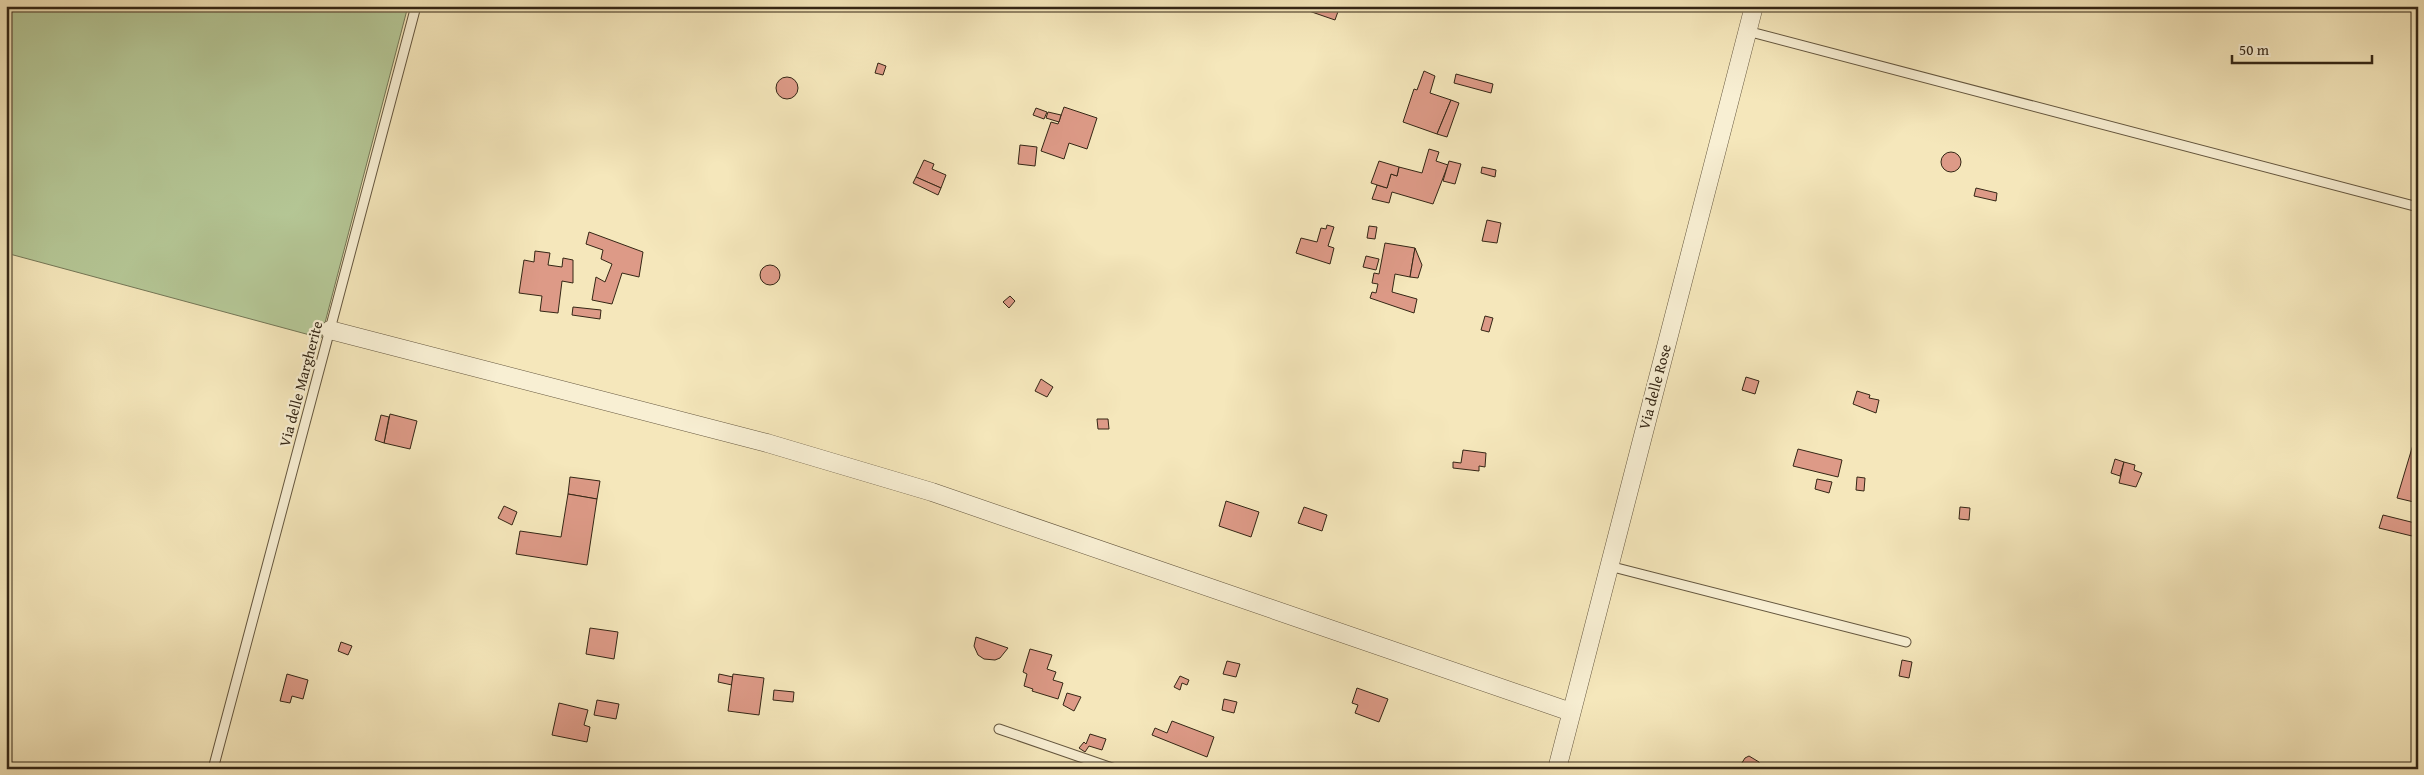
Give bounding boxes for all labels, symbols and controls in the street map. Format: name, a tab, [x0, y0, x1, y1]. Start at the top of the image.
scale bar	[2232, 32, 2372, 64]
text: 50 m	[2239, 39, 2270, 60]
street label: Via delle Margherite	[274, 319, 327, 449]
street label: Via delle Rose	[1633, 342, 1676, 432]

